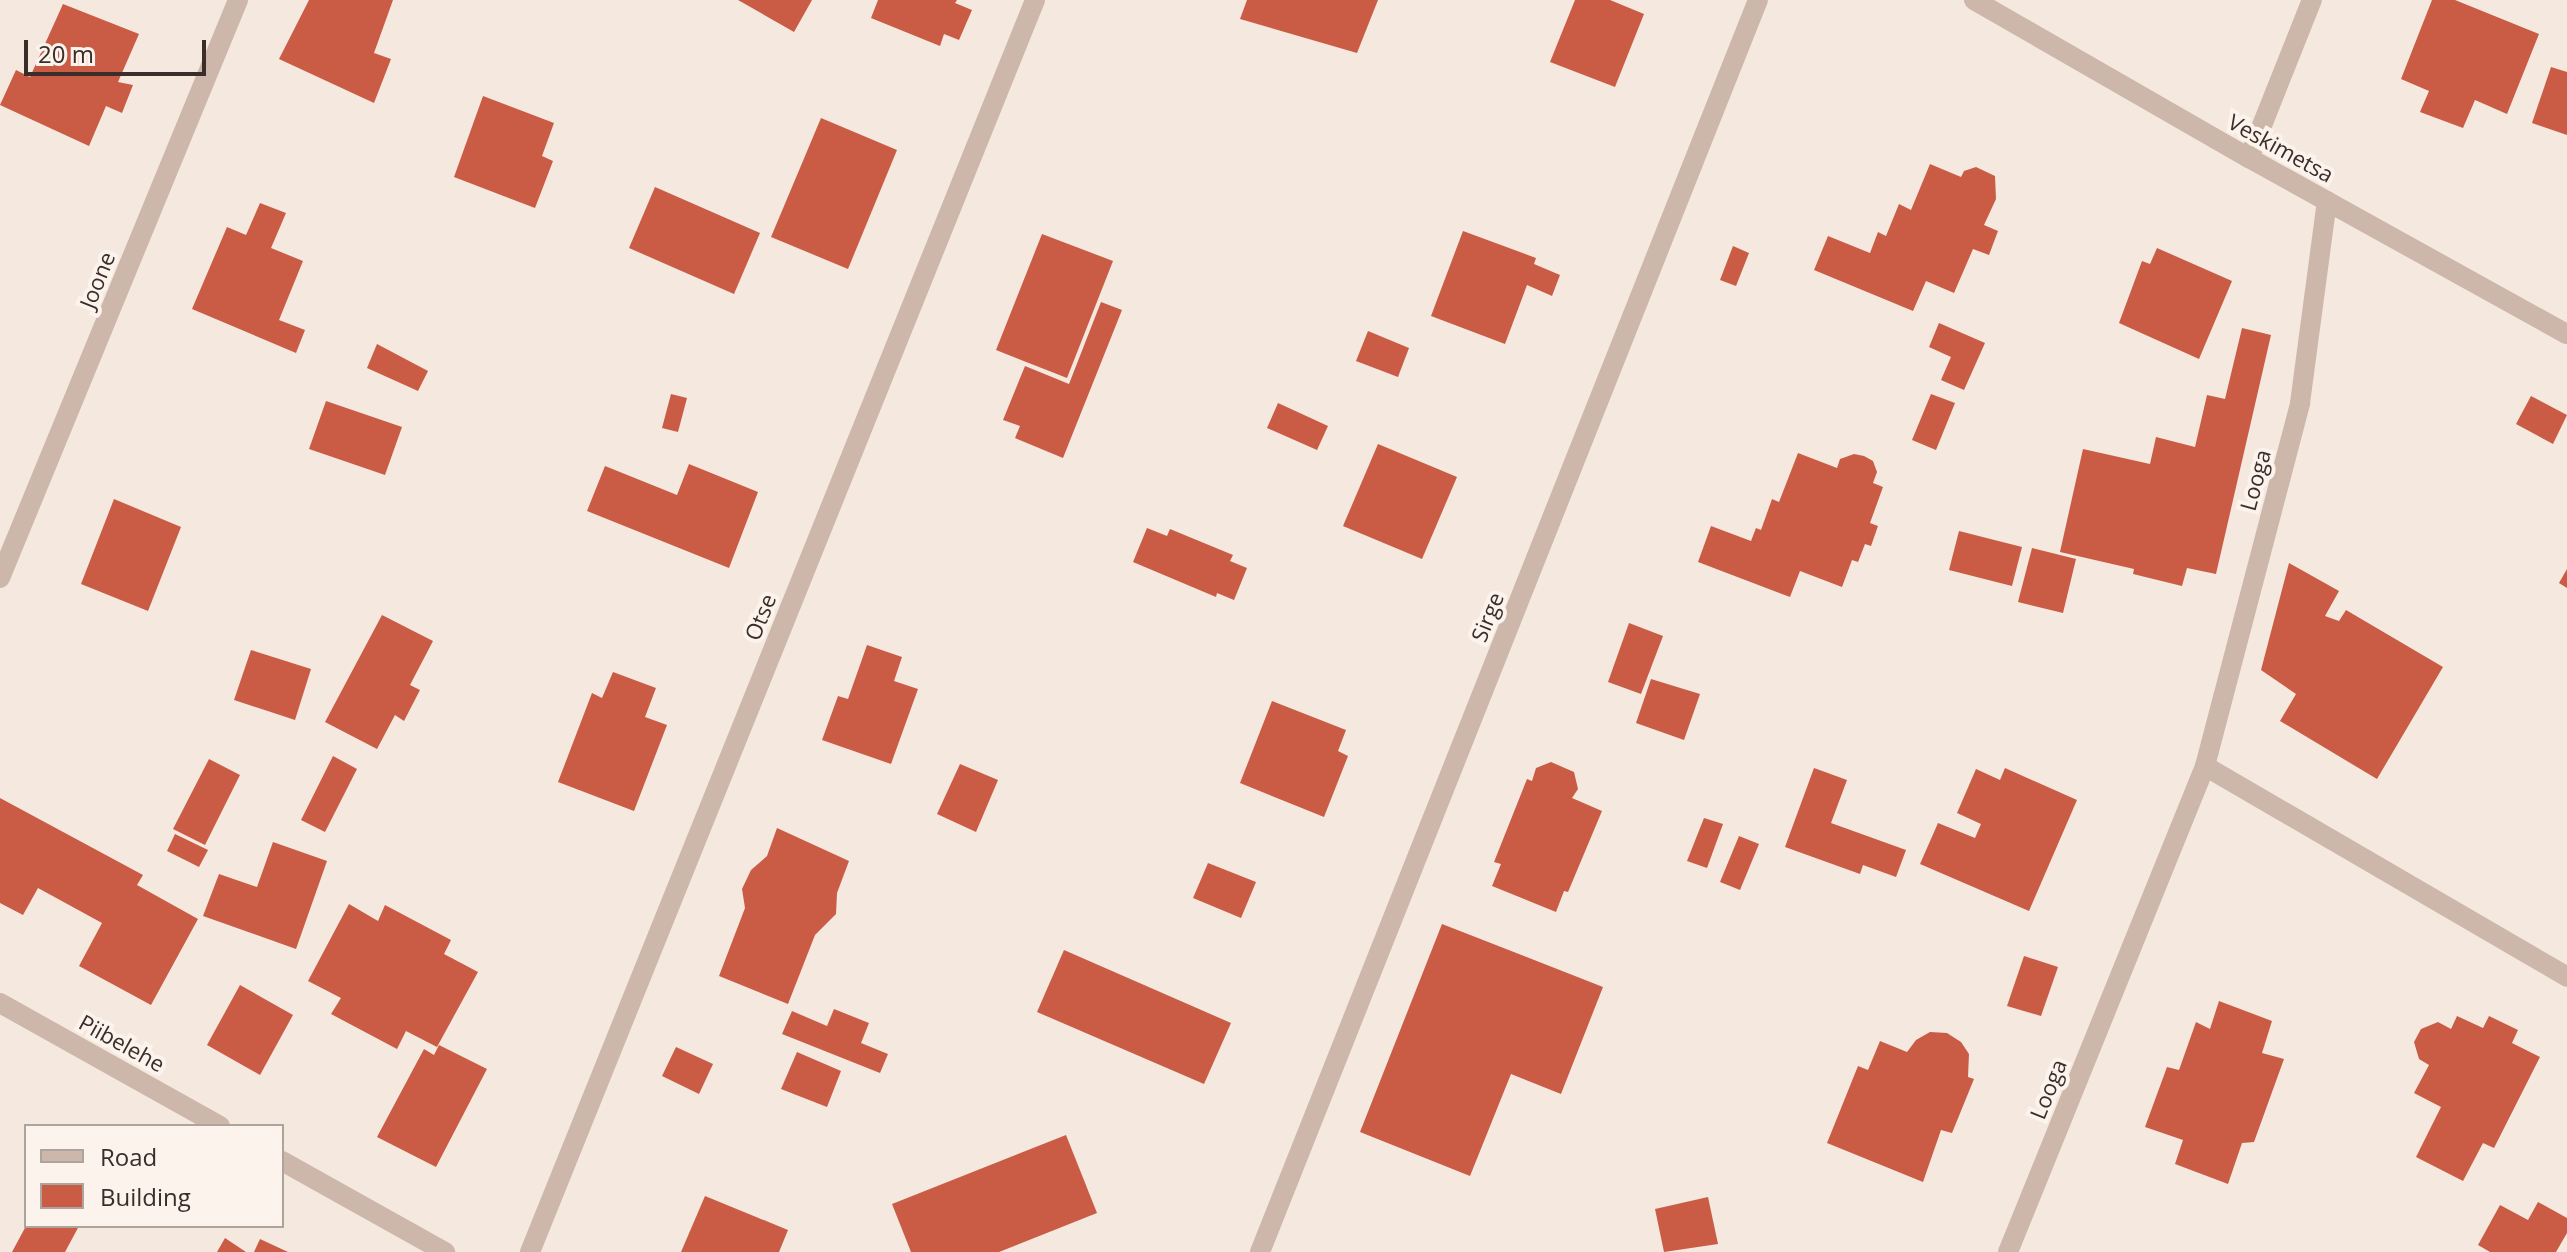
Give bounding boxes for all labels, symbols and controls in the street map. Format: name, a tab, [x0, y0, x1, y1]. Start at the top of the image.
scale bar	[28, 24, 210, 74]
text: 20 m	[38, 37, 94, 70]
street label: Veskimetsa	[2224, 108, 2338, 188]
street label: Joone	[74, 248, 120, 312]
street label: Looga	[2234, 447, 2276, 513]
street label: Sirge	[1465, 588, 1509, 646]
street label: Otse	[739, 590, 781, 644]
street label: Piibelehe	[75, 1009, 169, 1077]
street label: Looga	[2024, 1055, 2072, 1123]
legend	[24, 1124, 284, 1228]
text: Road	[100, 1140, 157, 1173]
text: Building	[100, 1180, 191, 1213]

